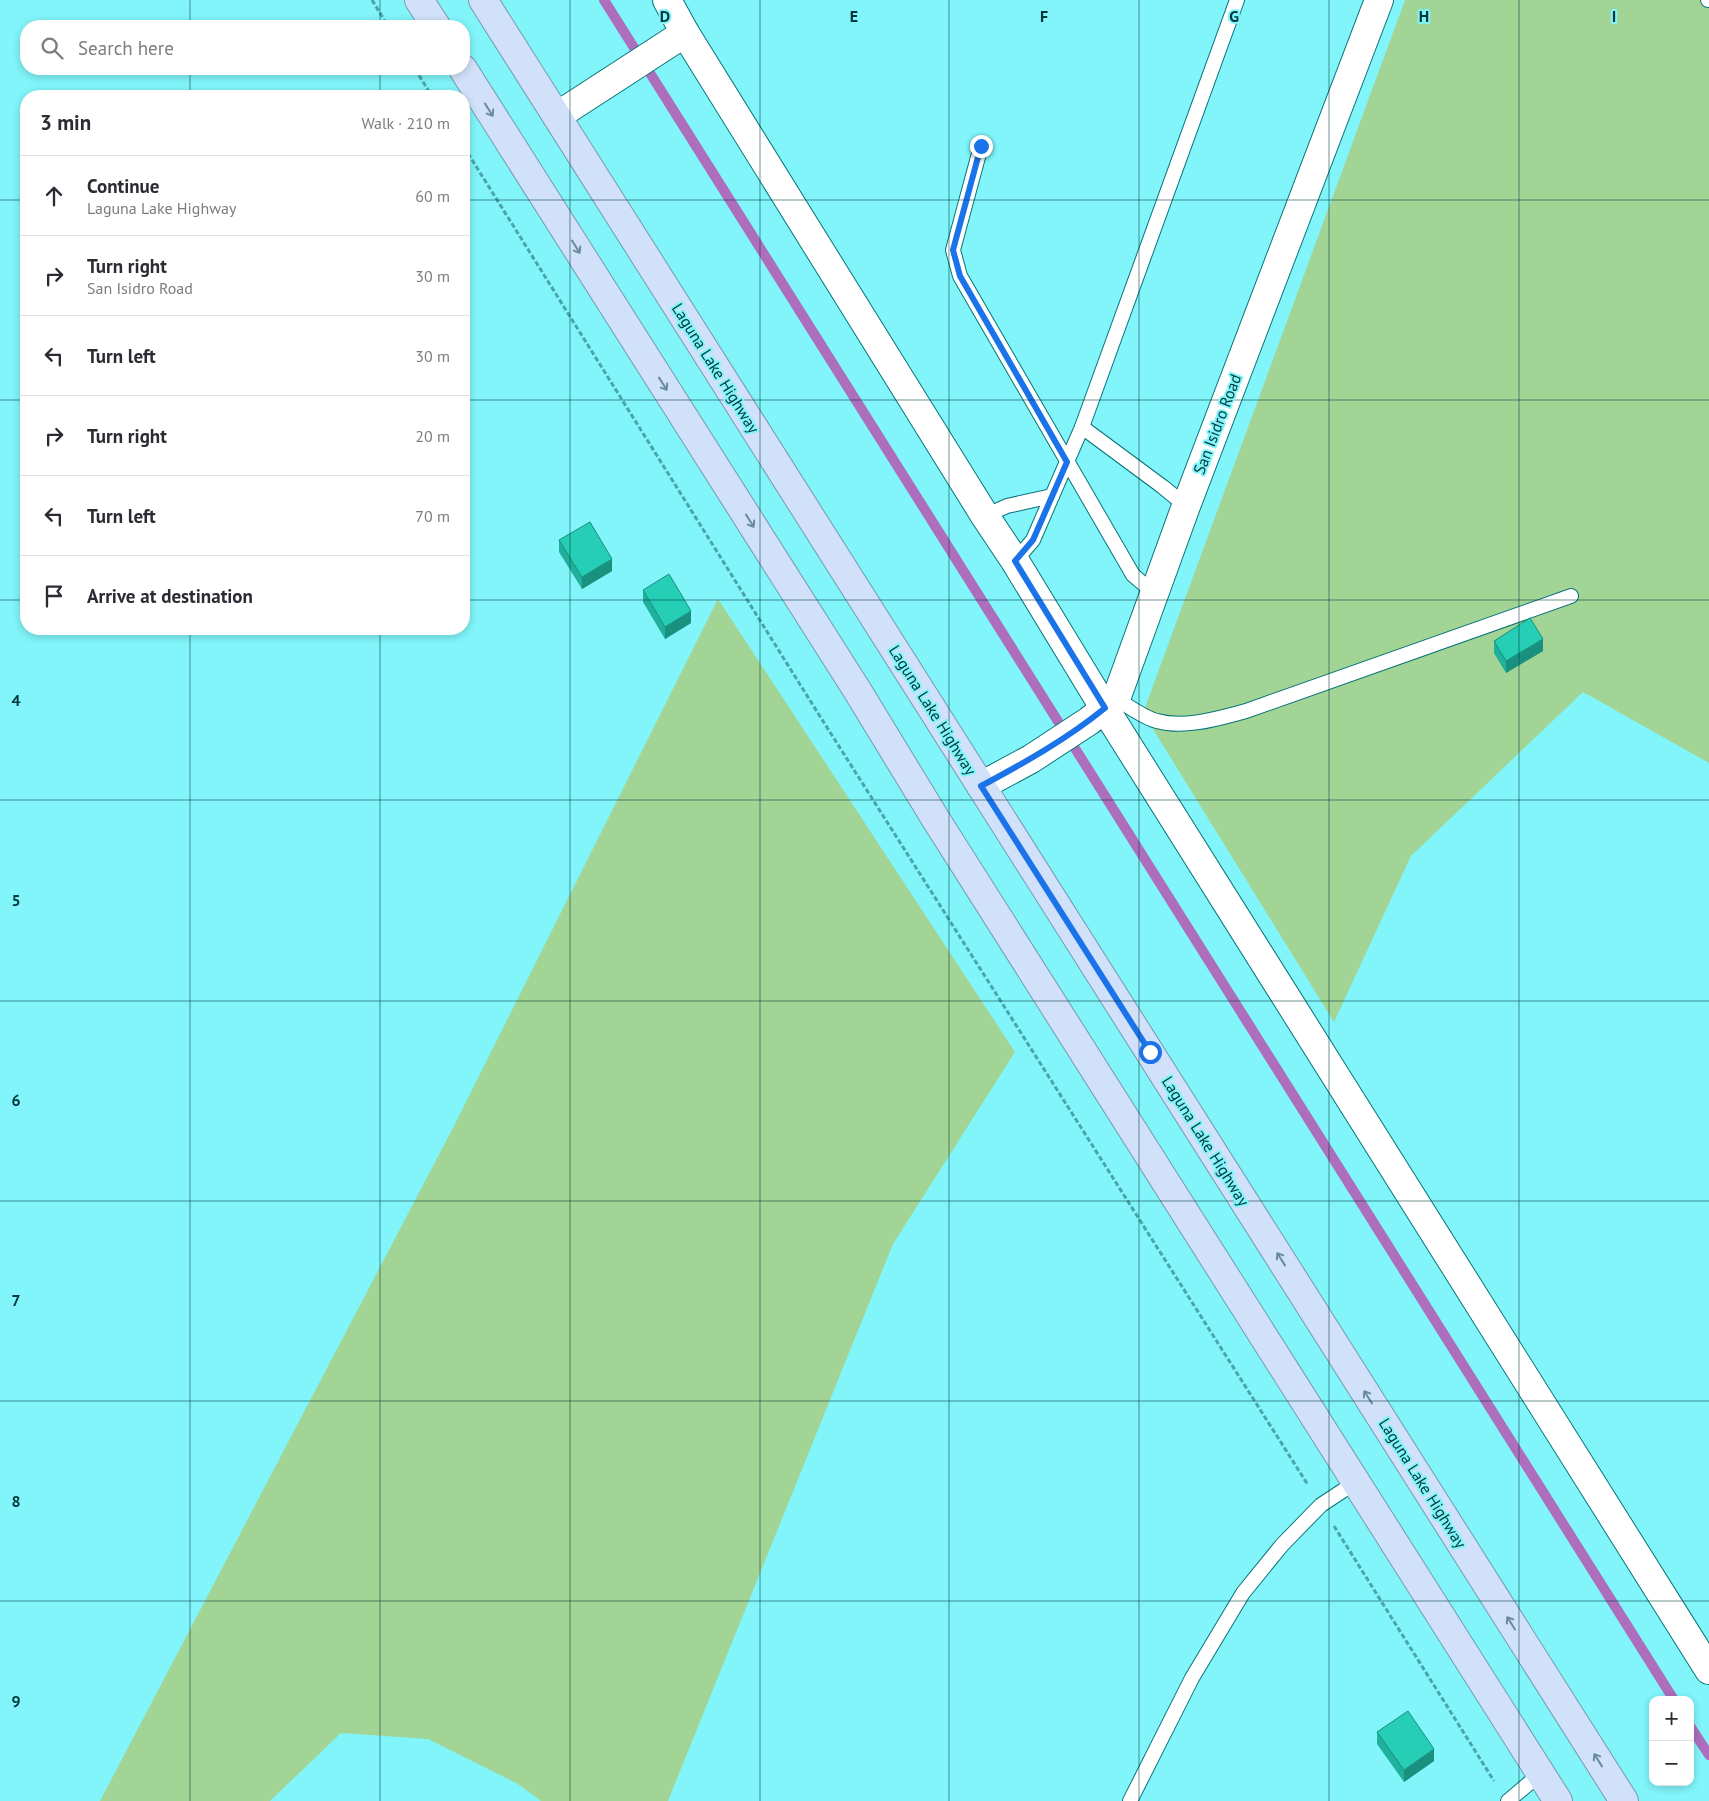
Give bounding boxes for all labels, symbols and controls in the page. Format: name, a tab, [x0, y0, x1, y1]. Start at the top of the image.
text: D	[660, 6, 670, 26]
text: E	[850, 6, 858, 26]
text: F	[1040, 6, 1048, 26]
text: G	[1229, 6, 1239, 26]
text: H	[1419, 6, 1429, 26]
text: I	[1612, 6, 1616, 26]
search box	[20, 20, 470, 75]
icon: search	[38, 34, 66, 62]
text: Search here	[78, 36, 174, 60]
one-way arrow	[484, 103, 494, 117]
text: 3 min	[40, 109, 91, 136]
text: Walk · 210 m	[361, 113, 450, 133]
route end	[970, 135, 993, 158]
text: Continue	[87, 174, 159, 198]
icon: ahead	[40, 182, 68, 210]
text: 60 m	[415, 186, 450, 206]
text: Laguna Lake Highway	[87, 198, 236, 218]
one-way arrow	[571, 240, 581, 254]
text: Turn right	[87, 254, 167, 278]
icon: right	[40, 262, 68, 290]
text: 30 m	[415, 266, 450, 286]
text: San Isidro Road	[87, 278, 193, 298]
street label: Laguna Lake Highway	[668, 299, 764, 437]
icon: left	[40, 342, 68, 370]
text: Turn left	[87, 344, 156, 368]
text: 30 m	[415, 346, 450, 366]
street label: San Isidro Road	[1189, 371, 1245, 477]
one-way arrow	[659, 377, 669, 391]
icon: right	[40, 422, 68, 450]
text: Turn right	[87, 424, 167, 448]
text: 20 m	[415, 426, 450, 446]
icon: left	[40, 502, 68, 530]
text: Turn left	[87, 504, 156, 528]
text: 70 m	[415, 506, 450, 526]
one-way arrow	[746, 514, 756, 528]
icon: arrive	[40, 582, 68, 610]
text: Arrive at destination	[87, 584, 253, 608]
street label: Laguna Lake Highway	[885, 641, 981, 779]
text: 4	[11, 690, 21, 710]
text: 5	[11, 890, 21, 910]
route start	[1139, 1041, 1162, 1064]
street label: Laguna Lake Highway	[1158, 1072, 1254, 1210]
text: 6	[11, 1090, 21, 1110]
one-way arrow	[1276, 1253, 1286, 1267]
text: 7	[11, 1290, 21, 1310]
one-way arrow	[1363, 1390, 1373, 1404]
street label: Laguna Lake Highway	[1375, 1414, 1471, 1552]
text: 8	[11, 1491, 21, 1511]
one-way arrow	[1506, 1616, 1516, 1630]
text: 9	[11, 1691, 21, 1711]
map controls	[1649, 1696, 1694, 1786]
button: +	[1649, 1696, 1694, 1741]
button: −	[1649, 1741, 1694, 1786]
one-way arrow	[1593, 1753, 1603, 1767]

